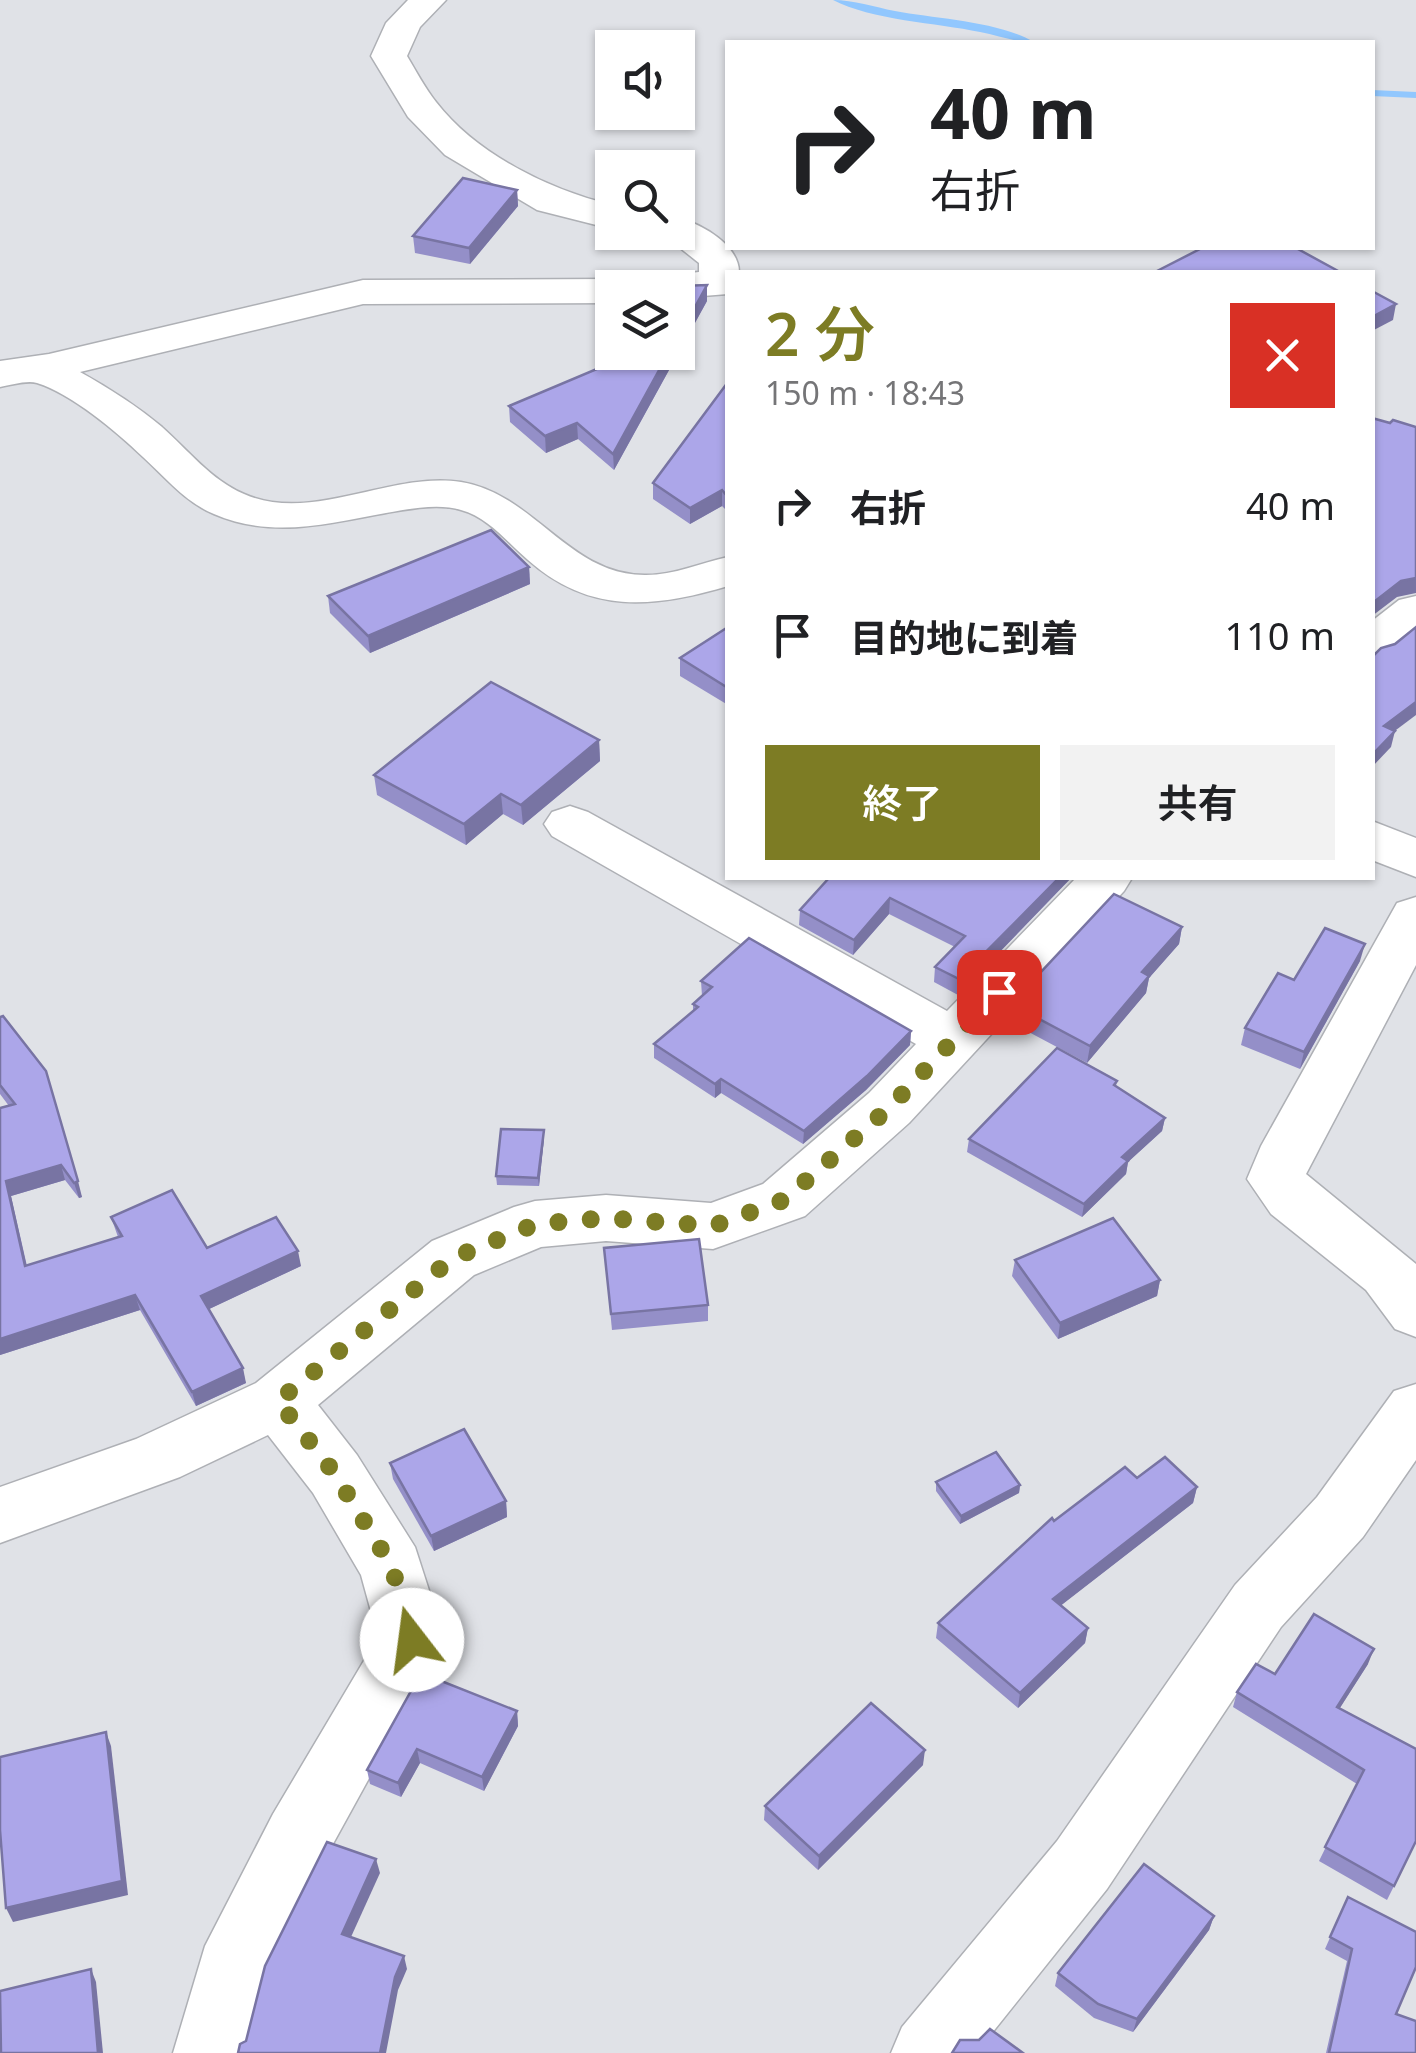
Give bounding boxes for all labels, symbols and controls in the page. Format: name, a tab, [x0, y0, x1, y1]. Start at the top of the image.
map controls	[595, 30, 695, 370]
button: sound	[595, 30, 695, 130]
text: 40 m	[930, 64, 1097, 160]
icon: right	[765, 80, 895, 210]
button: search	[595, 150, 695, 250]
text: 右折	[930, 159, 1020, 220]
button: layers	[595, 270, 695, 370]
text: 2 分	[765, 292, 875, 374]
button: close	[1230, 303, 1335, 408]
text: 150 m · 18:43	[765, 371, 965, 414]
icon: right	[765, 478, 820, 533]
text: 40 m	[1246, 479, 1335, 531]
text: 右折	[850, 481, 926, 533]
icon: arrive	[765, 608, 820, 663]
text: 110 m	[1224, 609, 1335, 661]
text: 目的地に到着	[850, 611, 1078, 663]
button: 終了	[765, 745, 1040, 860]
button: 共有	[1060, 745, 1335, 860]
pin	[957, 950, 1042, 1035]
icon: arrive	[972, 965, 1027, 1020]
position arrow	[360, 1588, 464, 1692]

